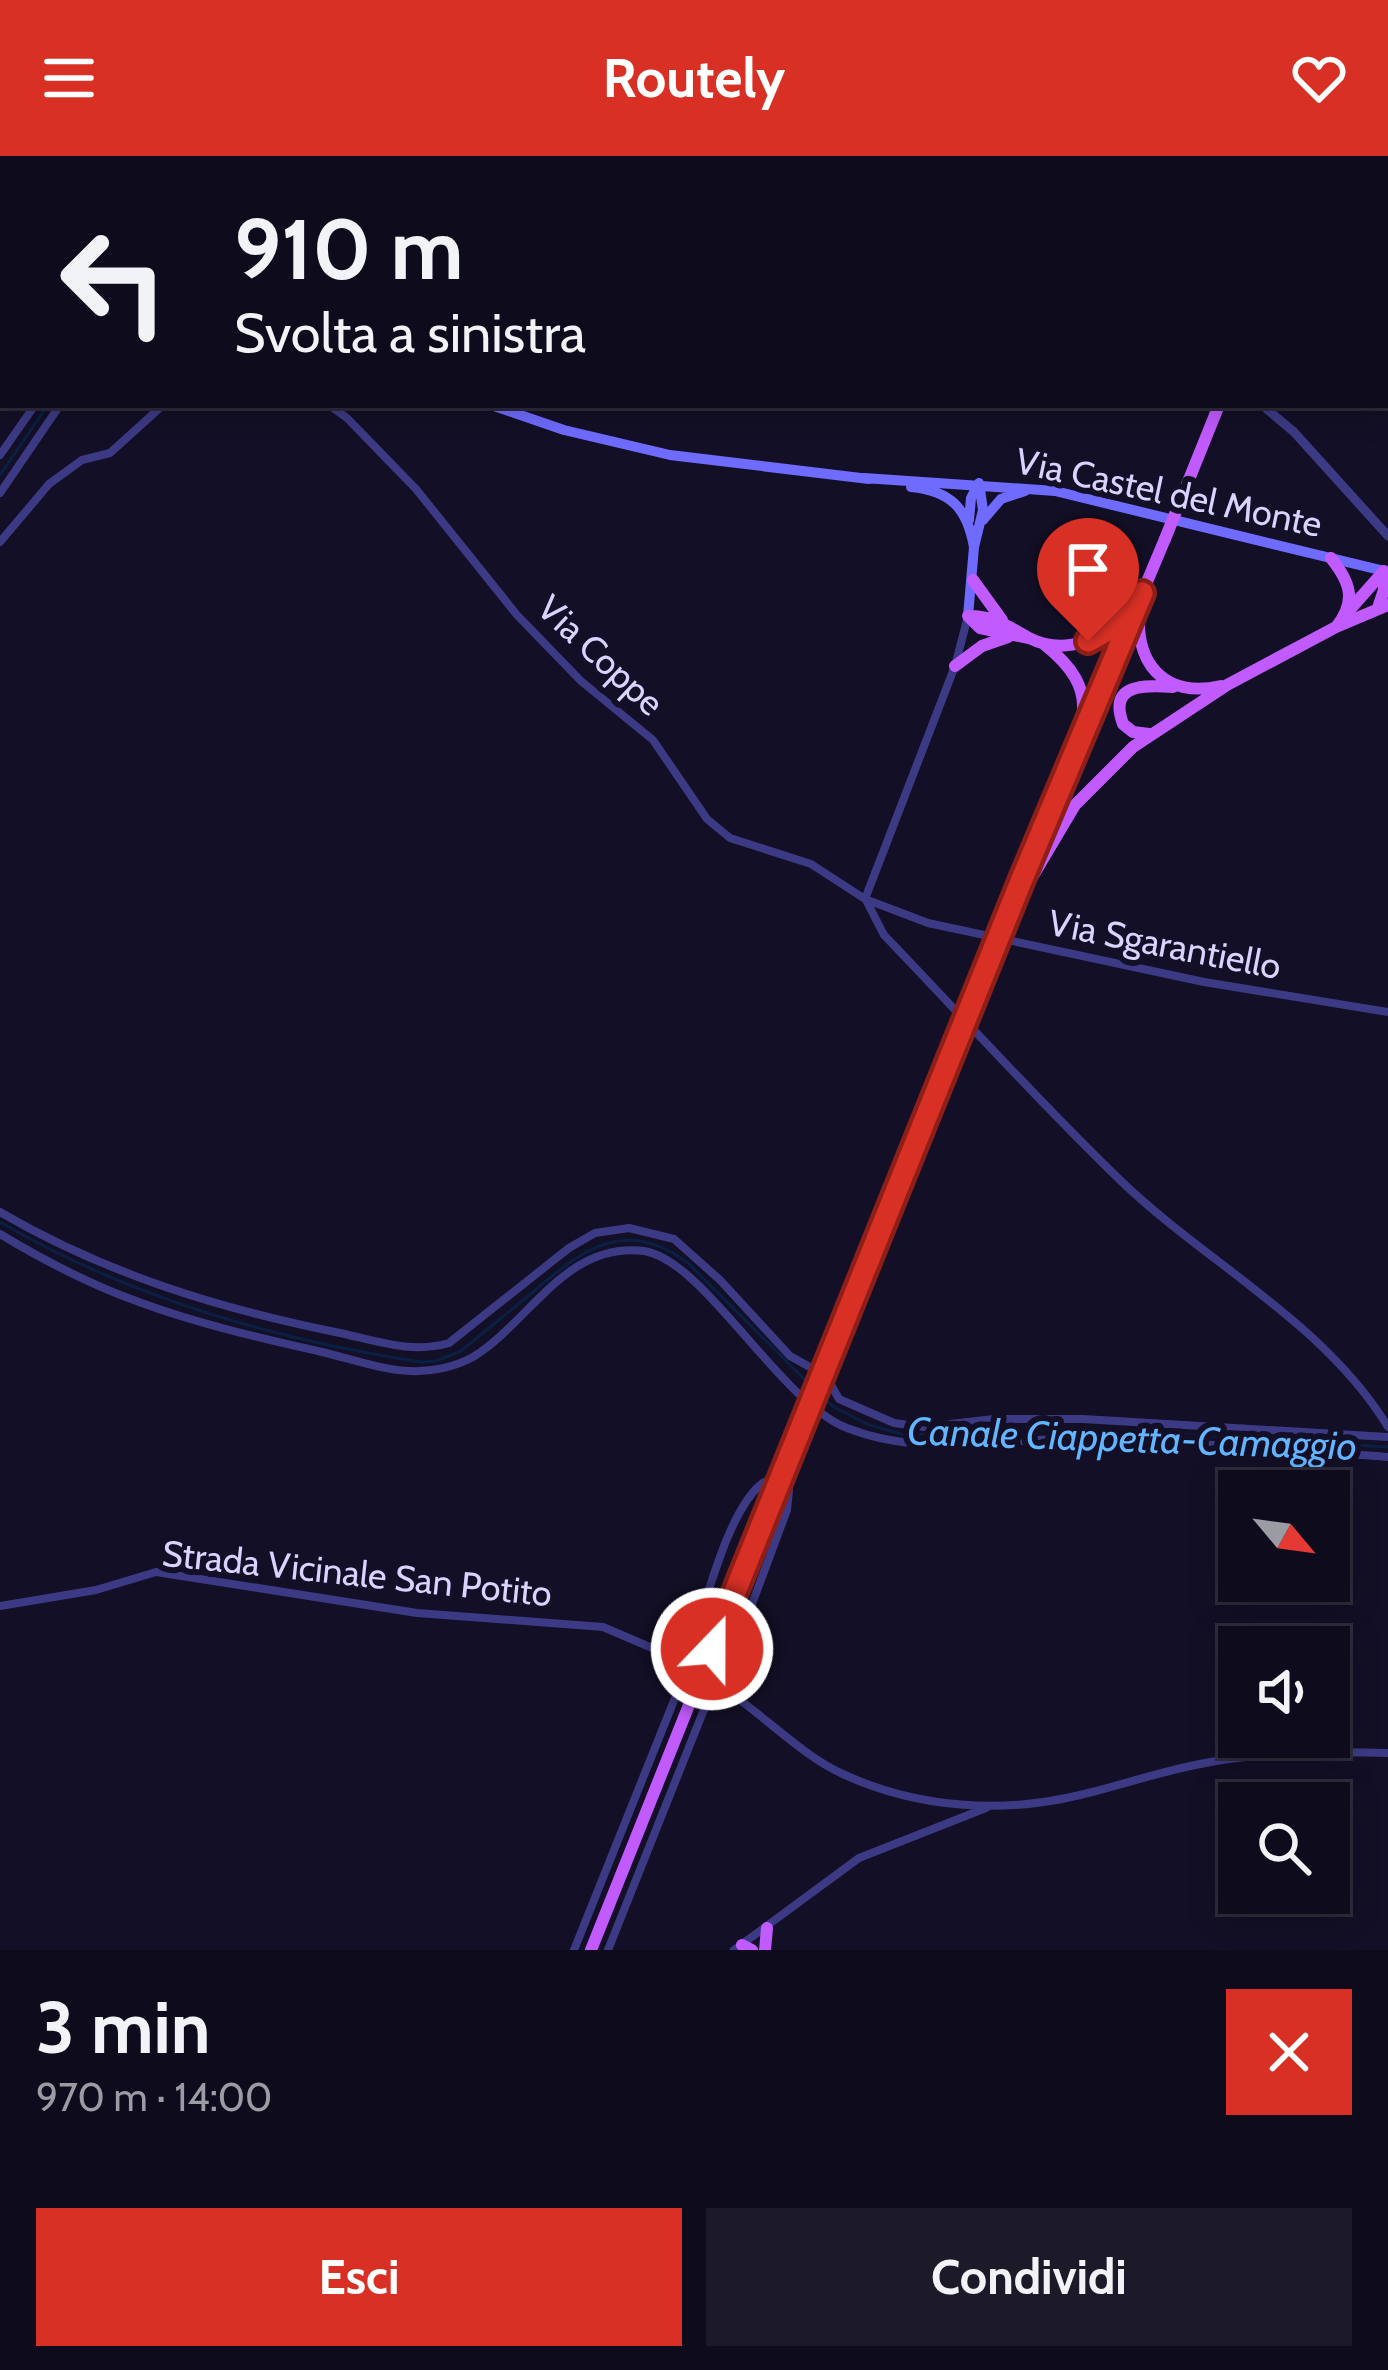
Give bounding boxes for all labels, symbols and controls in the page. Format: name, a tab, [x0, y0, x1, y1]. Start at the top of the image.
icon: menu	[36, 45, 102, 111]
text: Routely	[603, 45, 785, 111]
icon: heart	[1286, 45, 1352, 111]
text: 910 m	[234, 198, 463, 300]
icon: left	[36, 204, 192, 360]
text: Svolta a sinistra	[234, 300, 586, 366]
street label: Via Castel del Monte	[1012, 438, 1326, 546]
pin	[1037, 518, 1139, 641]
icon: arrive	[1055, 536, 1121, 602]
street label: Via Coppe	[529, 586, 673, 724]
street label: Via Sgarantiello	[1045, 900, 1285, 988]
water label: Canale Ciappetta-Camaggio	[906, 1406, 1358, 1470]
north arrow	[1218, 1470, 1350, 1602]
map controls	[1218, 1470, 1350, 1914]
street label: Strada Vicinale San Potito	[160, 1531, 554, 1615]
position arrow	[649, 1586, 775, 1712]
button: sound	[1218, 1626, 1350, 1758]
button: search	[1218, 1782, 1350, 1914]
text: 3 min	[36, 1984, 211, 2071]
button: close	[1226, 1989, 1352, 2115]
text: 970 m · 14:00	[36, 2073, 272, 2121]
button: Esci	[36, 2208, 682, 2346]
button: Condividi	[706, 2208, 1352, 2346]

